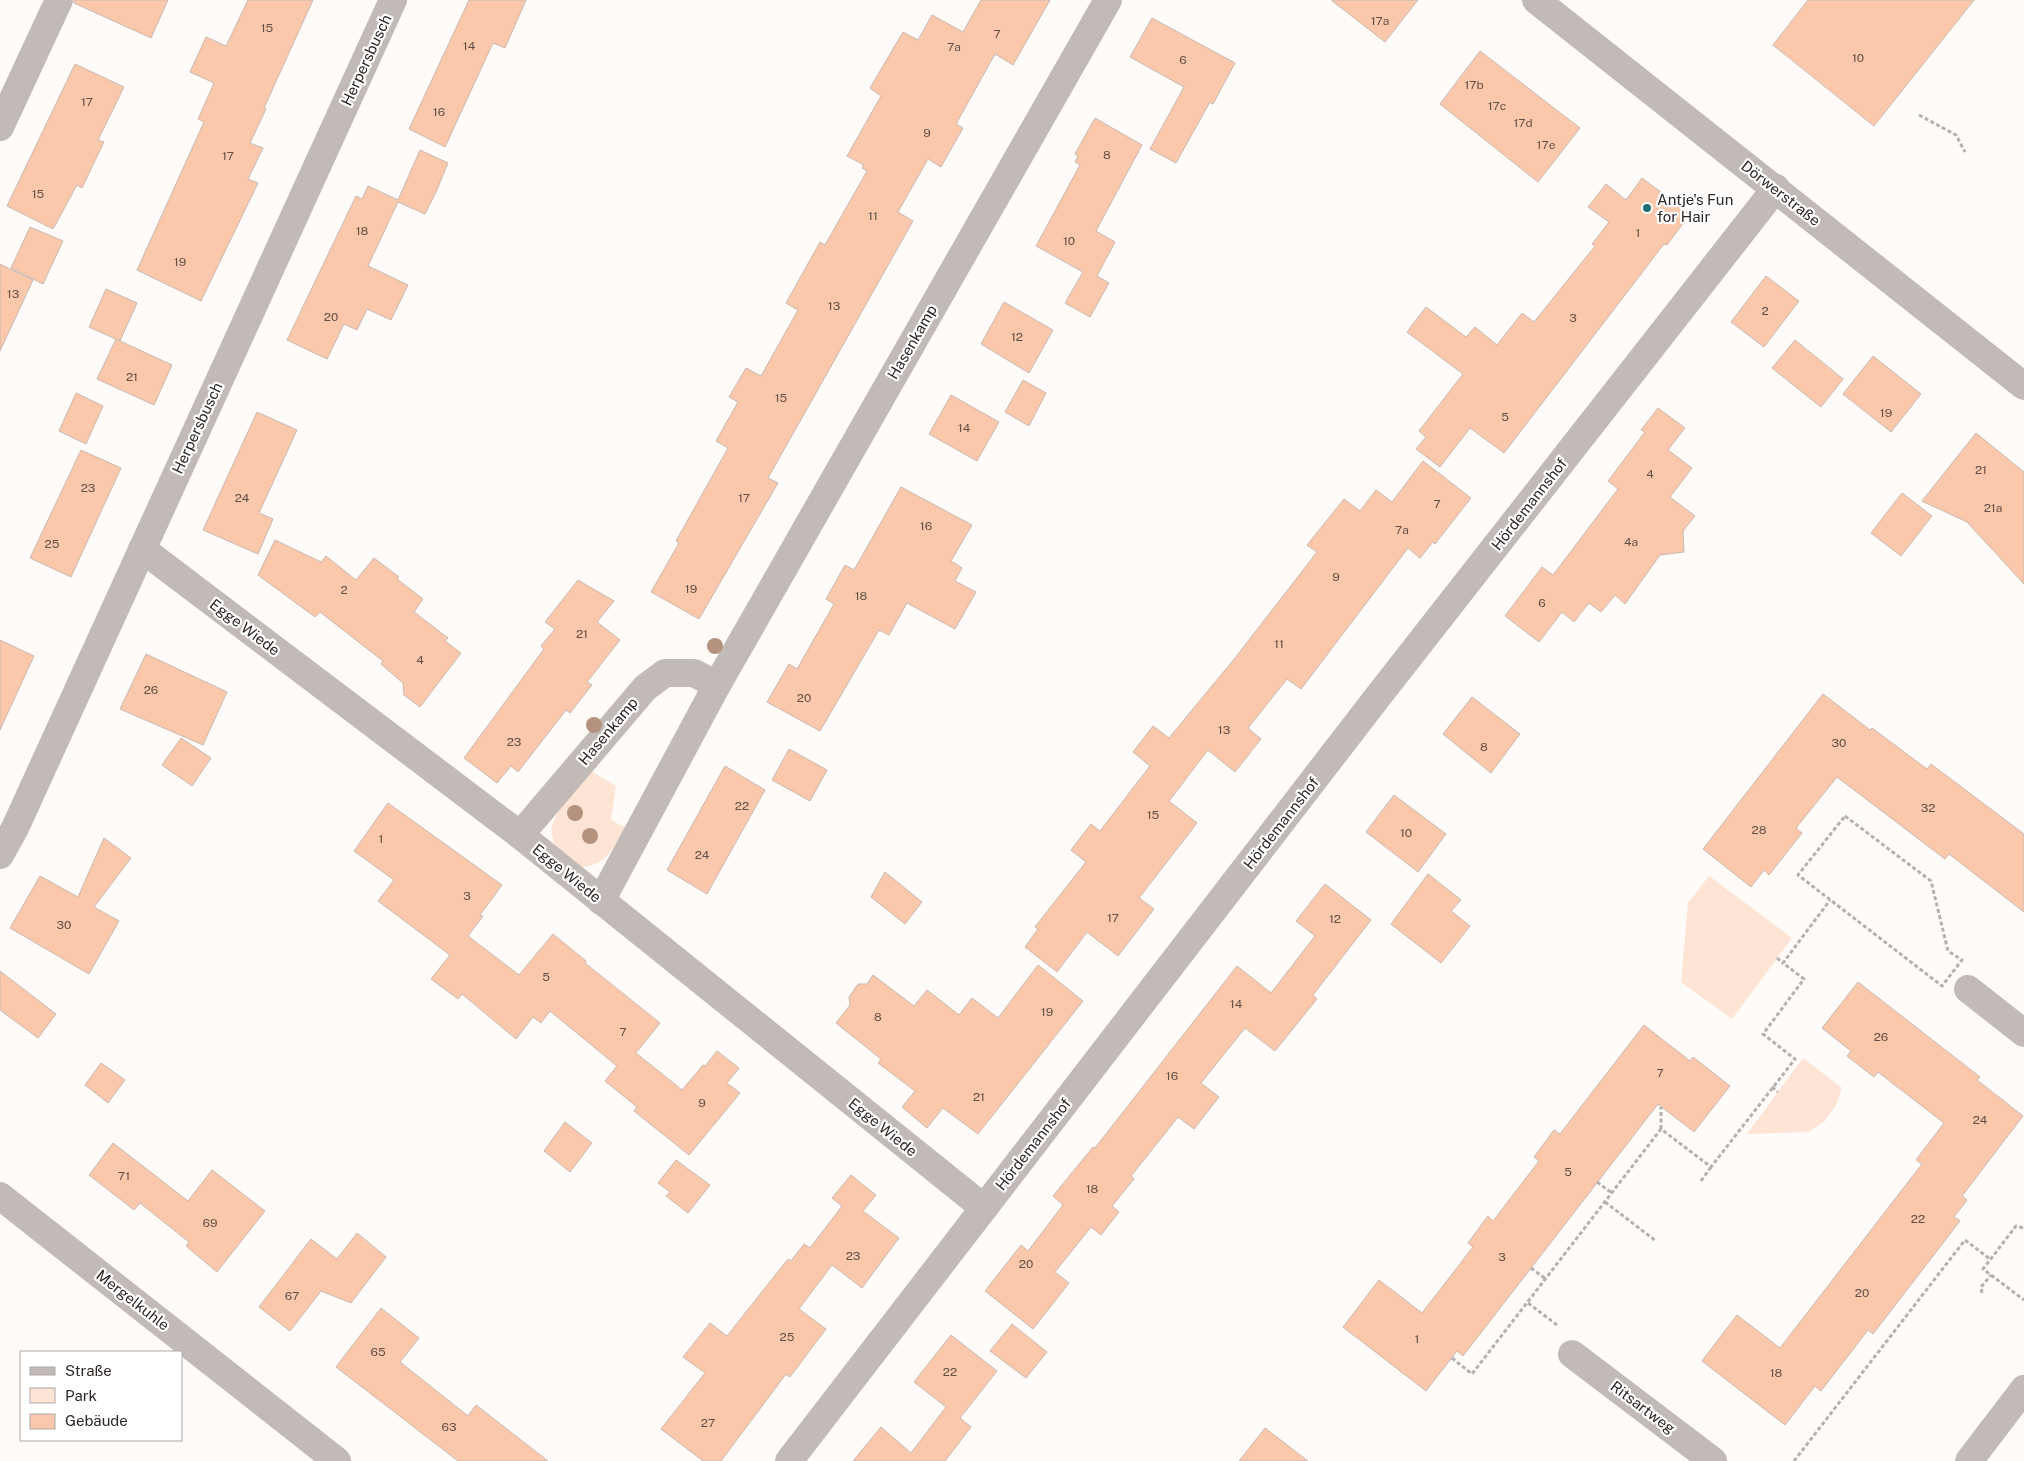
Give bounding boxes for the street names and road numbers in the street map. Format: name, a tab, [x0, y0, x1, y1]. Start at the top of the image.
street label: Herpersbusch	[337, 12, 395, 108]
street label: Dörwerstraße	[1738, 157, 1824, 229]
street label: Hasenkamp	[884, 302, 940, 382]
street label: Herpersbusch	[168, 380, 226, 476]
street label: Hördemannshof	[1488, 455, 1570, 553]
street label: Egge Wiede	[207, 595, 283, 659]
street label: Hasenkamp	[575, 694, 641, 768]
street label: Hördemannshof	[1240, 774, 1322, 872]
street label: Egge Wiede	[529, 840, 605, 906]
street label: Egge Wiede	[845, 1094, 921, 1160]
street label: Hördemannshof	[992, 1095, 1074, 1193]
street label: Mergelkuhle	[93, 1266, 173, 1334]
street label: Ritsartweg	[1607, 1377, 1679, 1437]

